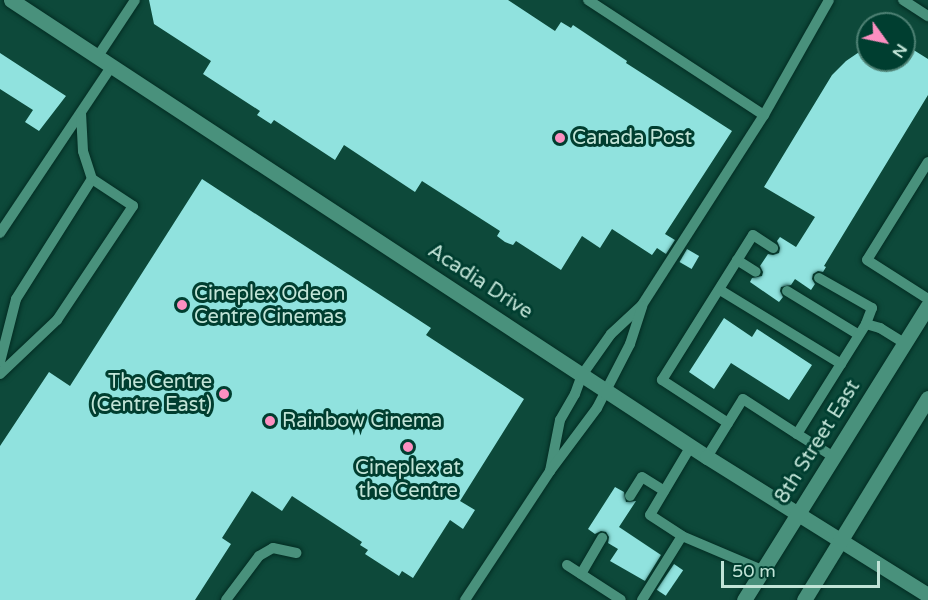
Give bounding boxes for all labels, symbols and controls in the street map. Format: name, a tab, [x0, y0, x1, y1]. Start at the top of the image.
north arrow	[856, 12, 916, 72]
text: N	[888, 40, 911, 62]
place label: Canada Post	[572, 126, 692, 150]
marker: Canada Post	[553, 131, 567, 145]
street label: Acadia Drive	[423, 239, 537, 325]
place label: Cineplex Odeon Centre Cinemas	[194, 282, 345, 329]
marker: Cineplex Odeon Centre Cinemas	[175, 298, 189, 312]
place label: The Centre (Centre East)	[91, 371, 212, 418]
street label: 8th Street East	[770, 376, 866, 508]
marker: The Centre (Centre East)	[217, 387, 231, 401]
place label: Rainbow Cinema	[282, 409, 442, 433]
marker: Rainbow Cinema	[263, 414, 277, 428]
marker: Cineplex at the Centre	[401, 440, 415, 454]
place label: Cineplex at the Centre	[355, 456, 461, 503]
scale bar	[724, 549, 883, 587]
text: 50 m	[732, 560, 776, 582]

